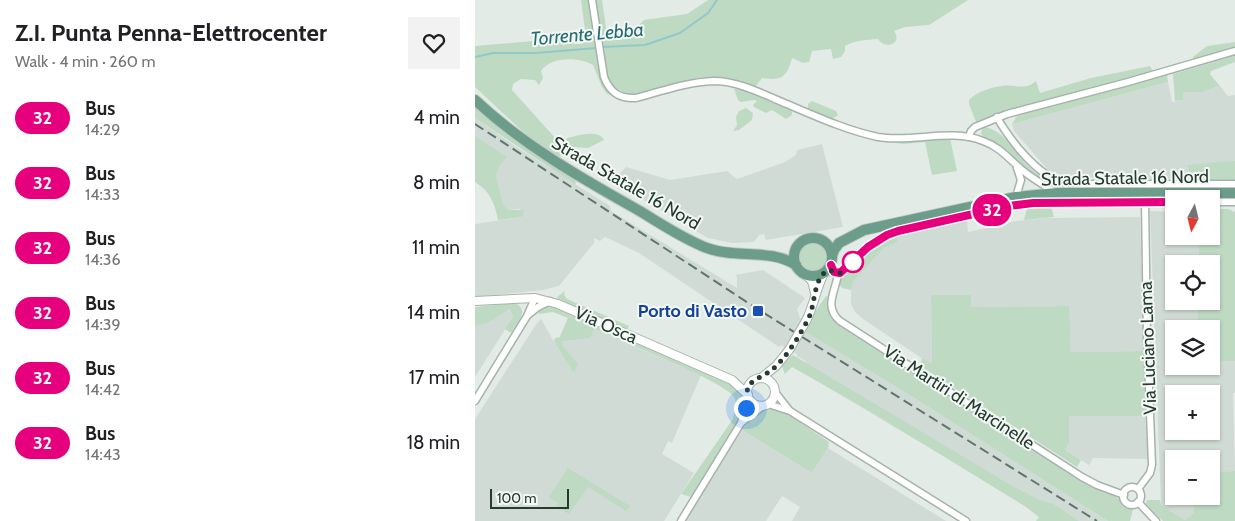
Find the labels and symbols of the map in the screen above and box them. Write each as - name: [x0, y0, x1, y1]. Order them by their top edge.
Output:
- water label: Torrente Lebba: [529, 18, 645, 50]
- street label: Strada Statale 16 Nord: [548, 131, 704, 235]
- street label: Strada Statale 16 Nord: [1041, 166, 1209, 190]
- north arrow: [1165, 190, 1220, 245]
- line badge: 32: [969, 194, 1015, 226]
- unlabelled marker: [842, 251, 864, 273]
- street label: Via Luciano Lama: [1135, 281, 1161, 415]
- place label: Porto di Vasto: [638, 300, 747, 322]
- street label: Via Osca: [571, 301, 641, 349]
- marker: Porto di Vasto: [751, 304, 765, 318]
- street label: Via Martiri di Marcinelle: [879, 340, 1039, 454]
- your location: [734, 396, 759, 421]
- scale bar: [490, 486, 569, 509]

